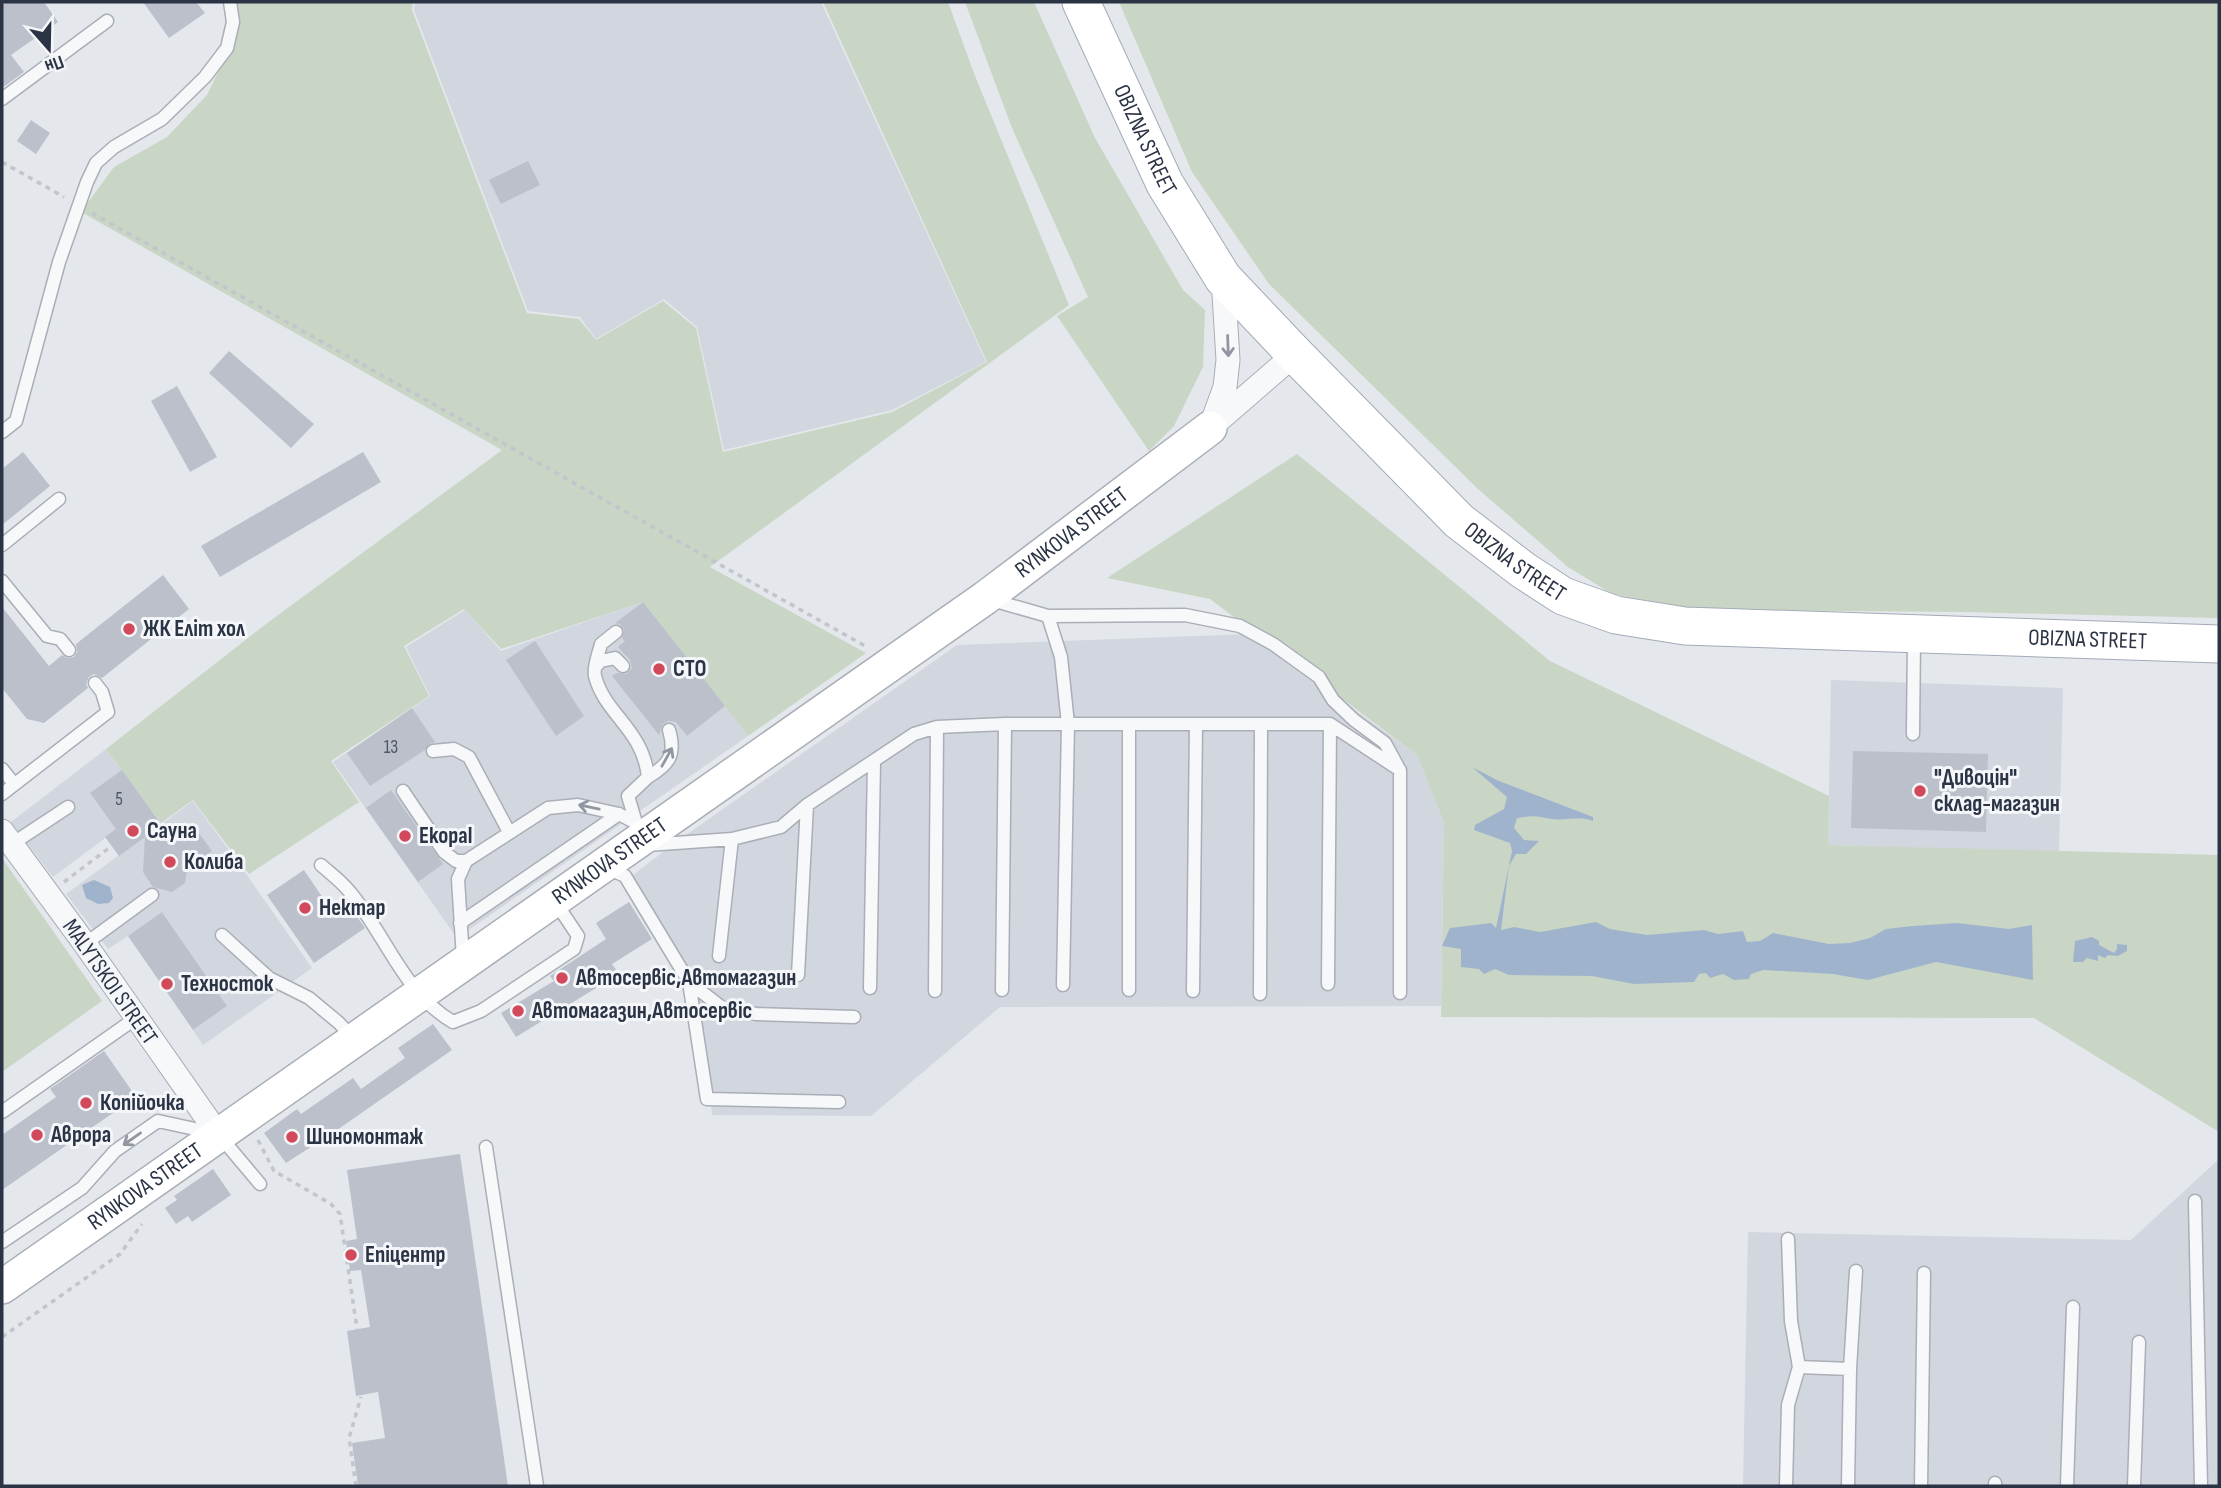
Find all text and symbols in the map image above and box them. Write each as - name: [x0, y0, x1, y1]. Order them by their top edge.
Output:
- north arrow: [14, 14, 84, 84]
- text: Пн: [42, 50, 67, 78]
- street label: OBIZNA STREET: [1107, 80, 1183, 201]
- one-way arrow: [1221, 334, 1235, 357]
- street label: RYNKOVA STREET: [1010, 481, 1134, 584]
- street label: OBIZNA STREET: [1458, 516, 1571, 608]
- place label: ЖК Еліт хол: [143, 615, 246, 643]
- marker: ЖК Еліт хол: [121, 621, 137, 637]
- street label: OBIZNA STREET: [2028, 624, 2148, 656]
- place label: СТО: [673, 655, 706, 683]
- marker: СТО: [651, 661, 667, 677]
- house number: 13: [384, 736, 398, 759]
- one-way arrow: [661, 747, 675, 767]
- place label: "Дивоцін" склад-магазин: [1934, 764, 2060, 818]
- marker: "Дивоцін" склад-магазин: [1912, 783, 1928, 799]
- house number: 5: [115, 788, 123, 811]
- one-way arrow: [578, 800, 601, 814]
- street label: RYNKOVA STREET: [547, 811, 673, 911]
- place label: Сауна: [147, 817, 197, 845]
- place label: Ekopal: [419, 822, 472, 850]
- marker: Сауна: [125, 823, 141, 839]
- marker: Ekopal: [397, 828, 413, 844]
- place label: Колиба: [184, 848, 243, 876]
- marker: Колиба: [162, 854, 178, 870]
- place label: Нектар: [319, 894, 385, 922]
- marker: Нектар: [297, 900, 313, 916]
- street label: MALYTSKOI STREET: [56, 914, 164, 1050]
- place label: Автосервіс,Автомагазин: [575, 964, 796, 992]
- place label: Техносток: [181, 970, 274, 998]
- marker: Автосервіс,Автомагазин: [554, 970, 570, 986]
- marker: Техносток: [159, 976, 175, 992]
- place label: Автомагазин,Автосервіс: [531, 997, 752, 1025]
- marker: Автомагазин,Автосервіс: [510, 1003, 526, 1019]
- place label: Копійочка: [100, 1089, 185, 1117]
- marker: Копійочка: [78, 1095, 94, 1111]
- place label: Аврора: [50, 1121, 111, 1149]
- place label: Шиномонтаж: [306, 1123, 423, 1151]
- marker: Аврора: [29, 1127, 45, 1143]
- marker: Шиномонтаж: [284, 1129, 300, 1145]
- one-way arrow: [123, 1132, 142, 1146]
- street label: RYNKOVA STREET: [82, 1137, 208, 1237]
- place label: Епіцентр: [365, 1241, 445, 1269]
- marker: Епіцентр: [343, 1247, 359, 1263]

